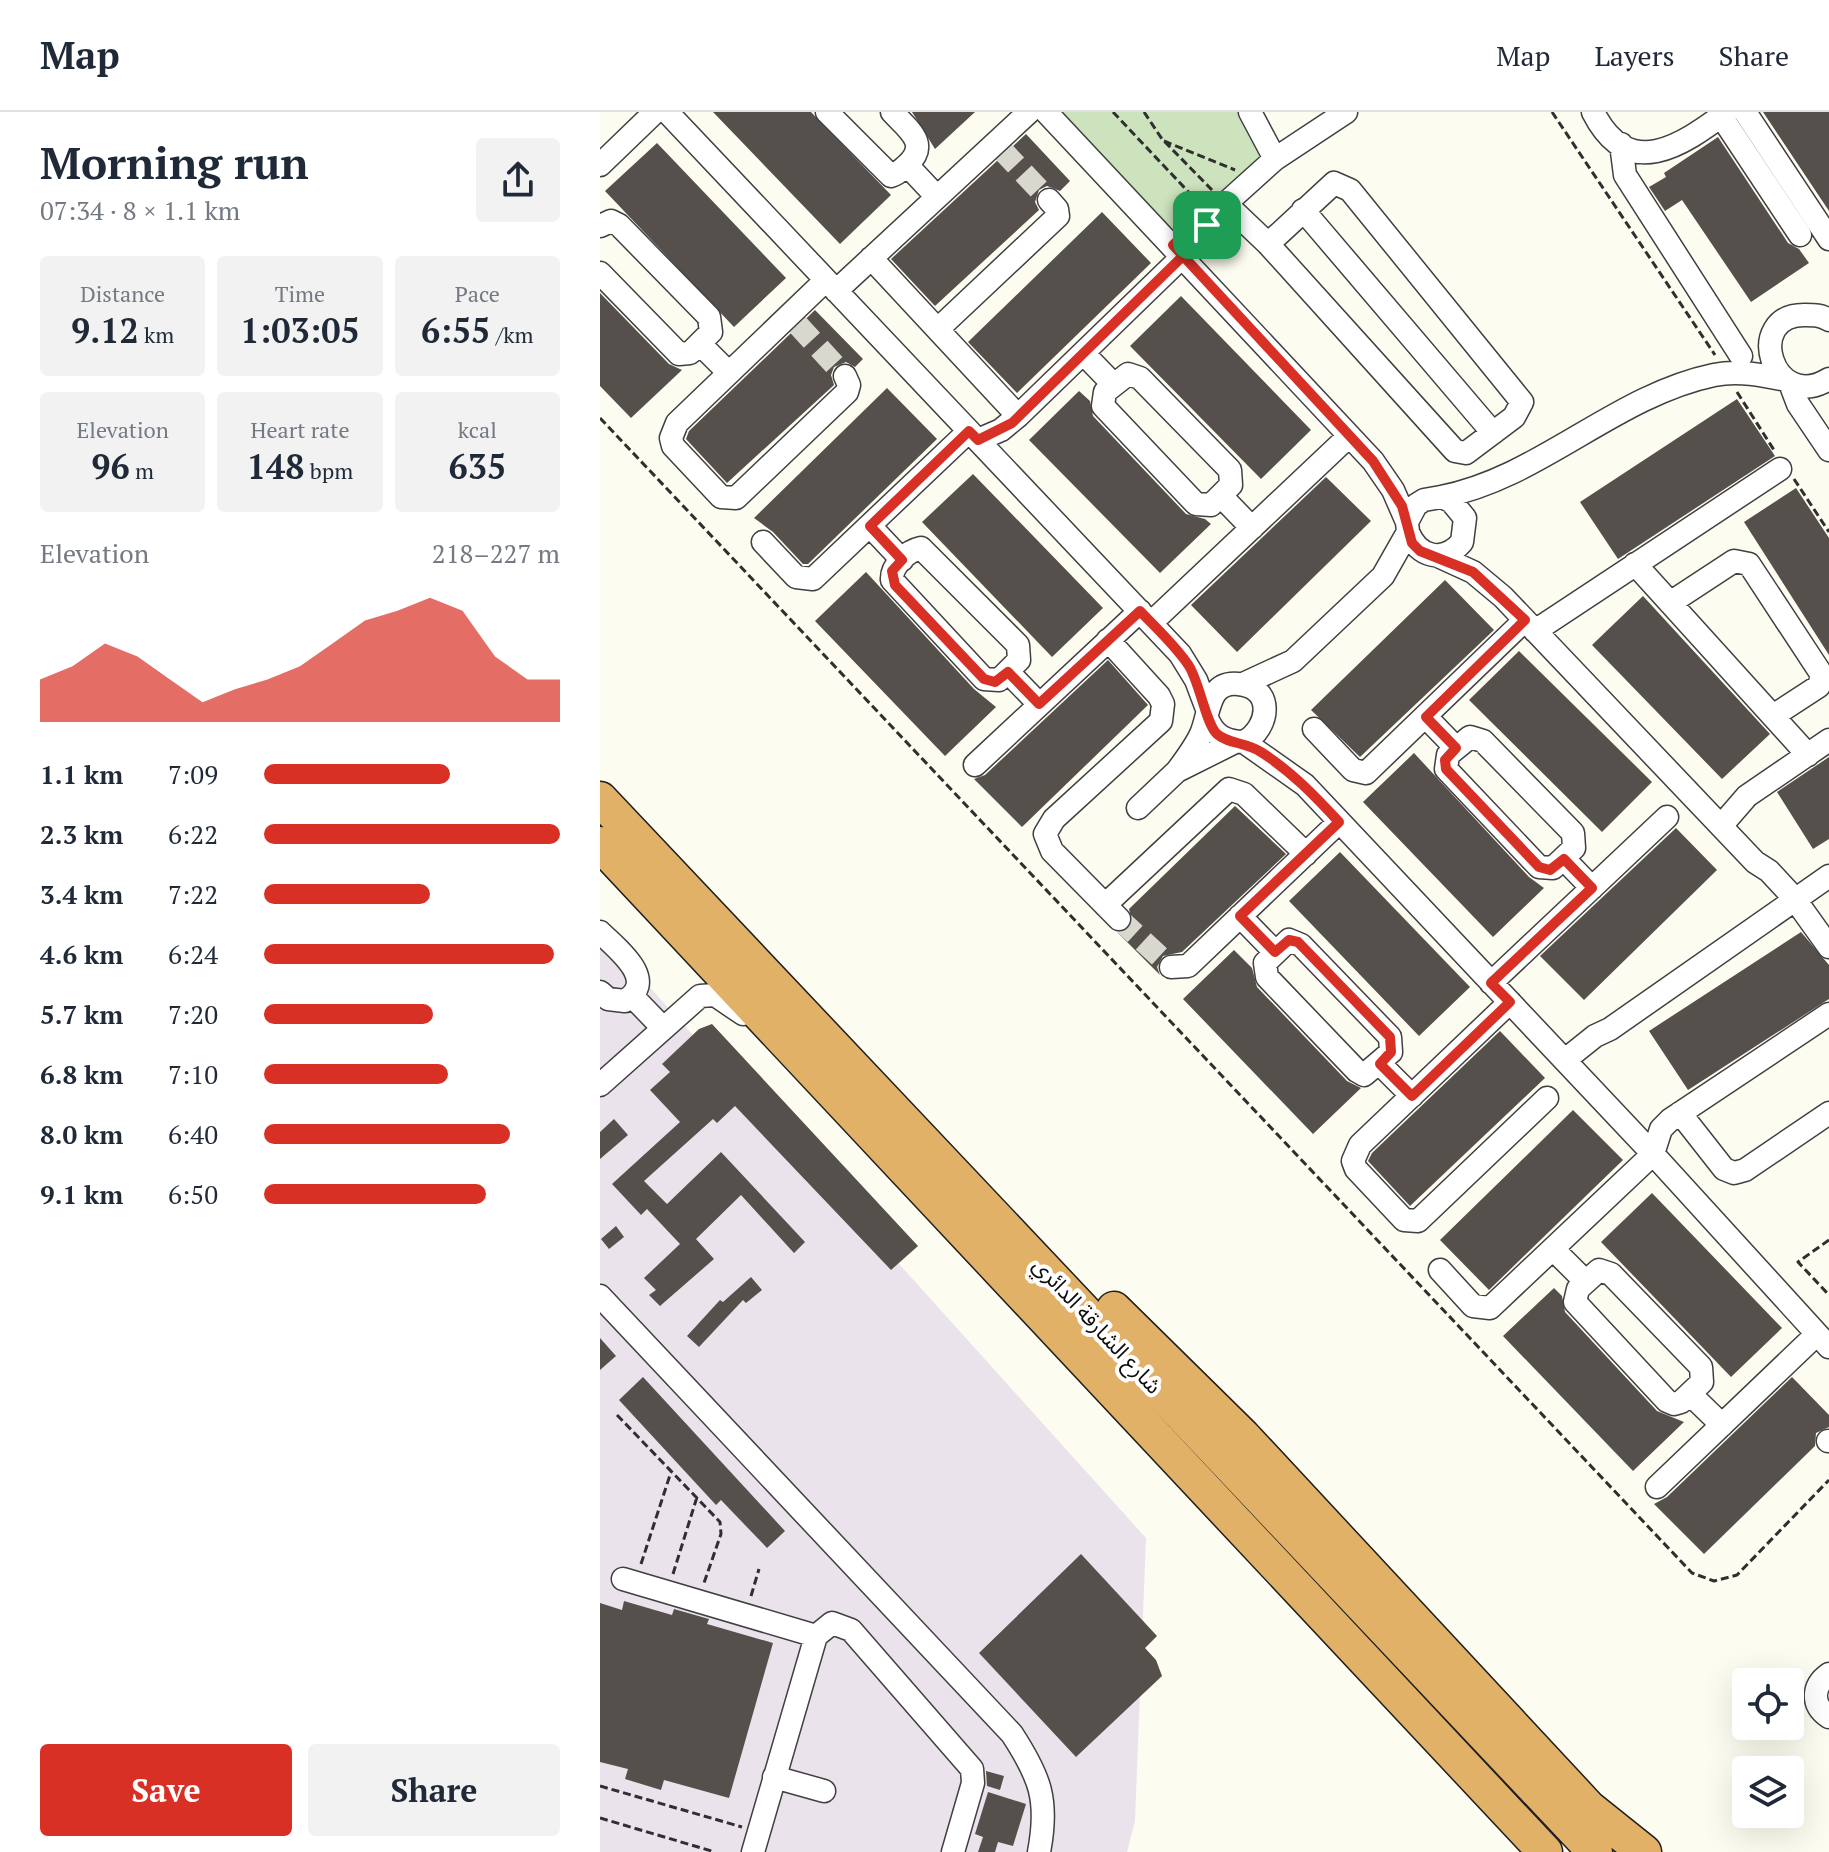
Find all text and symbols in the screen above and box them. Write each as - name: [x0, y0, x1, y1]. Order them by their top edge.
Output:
- text: Map: [40, 30, 120, 80]
- text: Map: [1496, 37, 1550, 74]
- text: Layers: [1594, 37, 1675, 74]
- text: Share: [1719, 37, 1789, 74]
- text: Morning run: [40, 133, 309, 192]
- button: share: [476, 138, 560, 222]
- pin: [1173, 191, 1241, 259]
- text: 07:34 · 8 × 1.1 km: [40, 193, 240, 227]
- icon: arrive: [1185, 203, 1229, 247]
- text: Distance: [80, 279, 165, 308]
- text: Time: [275, 279, 325, 308]
- text: Pace: [455, 279, 500, 308]
- text: 9.12: [71, 308, 139, 353]
- text: 1:03:05: [240, 308, 360, 353]
- text: 6:55: [421, 308, 490, 353]
- text: km: [139, 320, 174, 349]
- text: /km: [490, 320, 534, 349]
- text: Elevation: [76, 415, 169, 444]
- text: Heart rate: [251, 415, 349, 444]
- text: kcal: [458, 415, 497, 444]
- text: 96: [91, 444, 130, 489]
- text: 148: [247, 444, 304, 489]
- text: 635: [449, 444, 506, 489]
- text: m: [130, 456, 154, 485]
- text: bpm: [304, 456, 353, 485]
- text: Elevation: [40, 536, 149, 570]
- text: 218–227 m: [432, 536, 560, 570]
- text: 1.1 km: [40, 757, 123, 791]
- text: 7:09: [168, 757, 218, 791]
- text: 2.3 km: [40, 817, 123, 851]
- text: 6:22: [168, 817, 218, 851]
- text: 3.4 km: [40, 877, 123, 911]
- text: 7:22: [168, 877, 218, 911]
- text: 4.6 km: [40, 937, 123, 971]
- text: 6:24: [168, 937, 218, 971]
- text: 5.7 km: [40, 997, 123, 1031]
- text: 7:20: [168, 997, 218, 1031]
- text: 6.8 km: [40, 1057, 123, 1091]
- text: 7:10: [168, 1057, 218, 1091]
- text: 8.0 km: [40, 1117, 123, 1151]
- text: 6:40: [168, 1117, 218, 1151]
- text: 9.1 km: [40, 1177, 123, 1211]
- text: 6:50: [168, 1177, 218, 1211]
- street label: شارع الشارقة الدائري: [1025, 1250, 1169, 1402]
- map controls: [1732, 1668, 1804, 1828]
- button: locate: [1732, 1668, 1804, 1740]
- button: Save: [40, 1744, 292, 1836]
- button: Share: [308, 1744, 560, 1836]
- button: layers: [1732, 1756, 1804, 1828]

